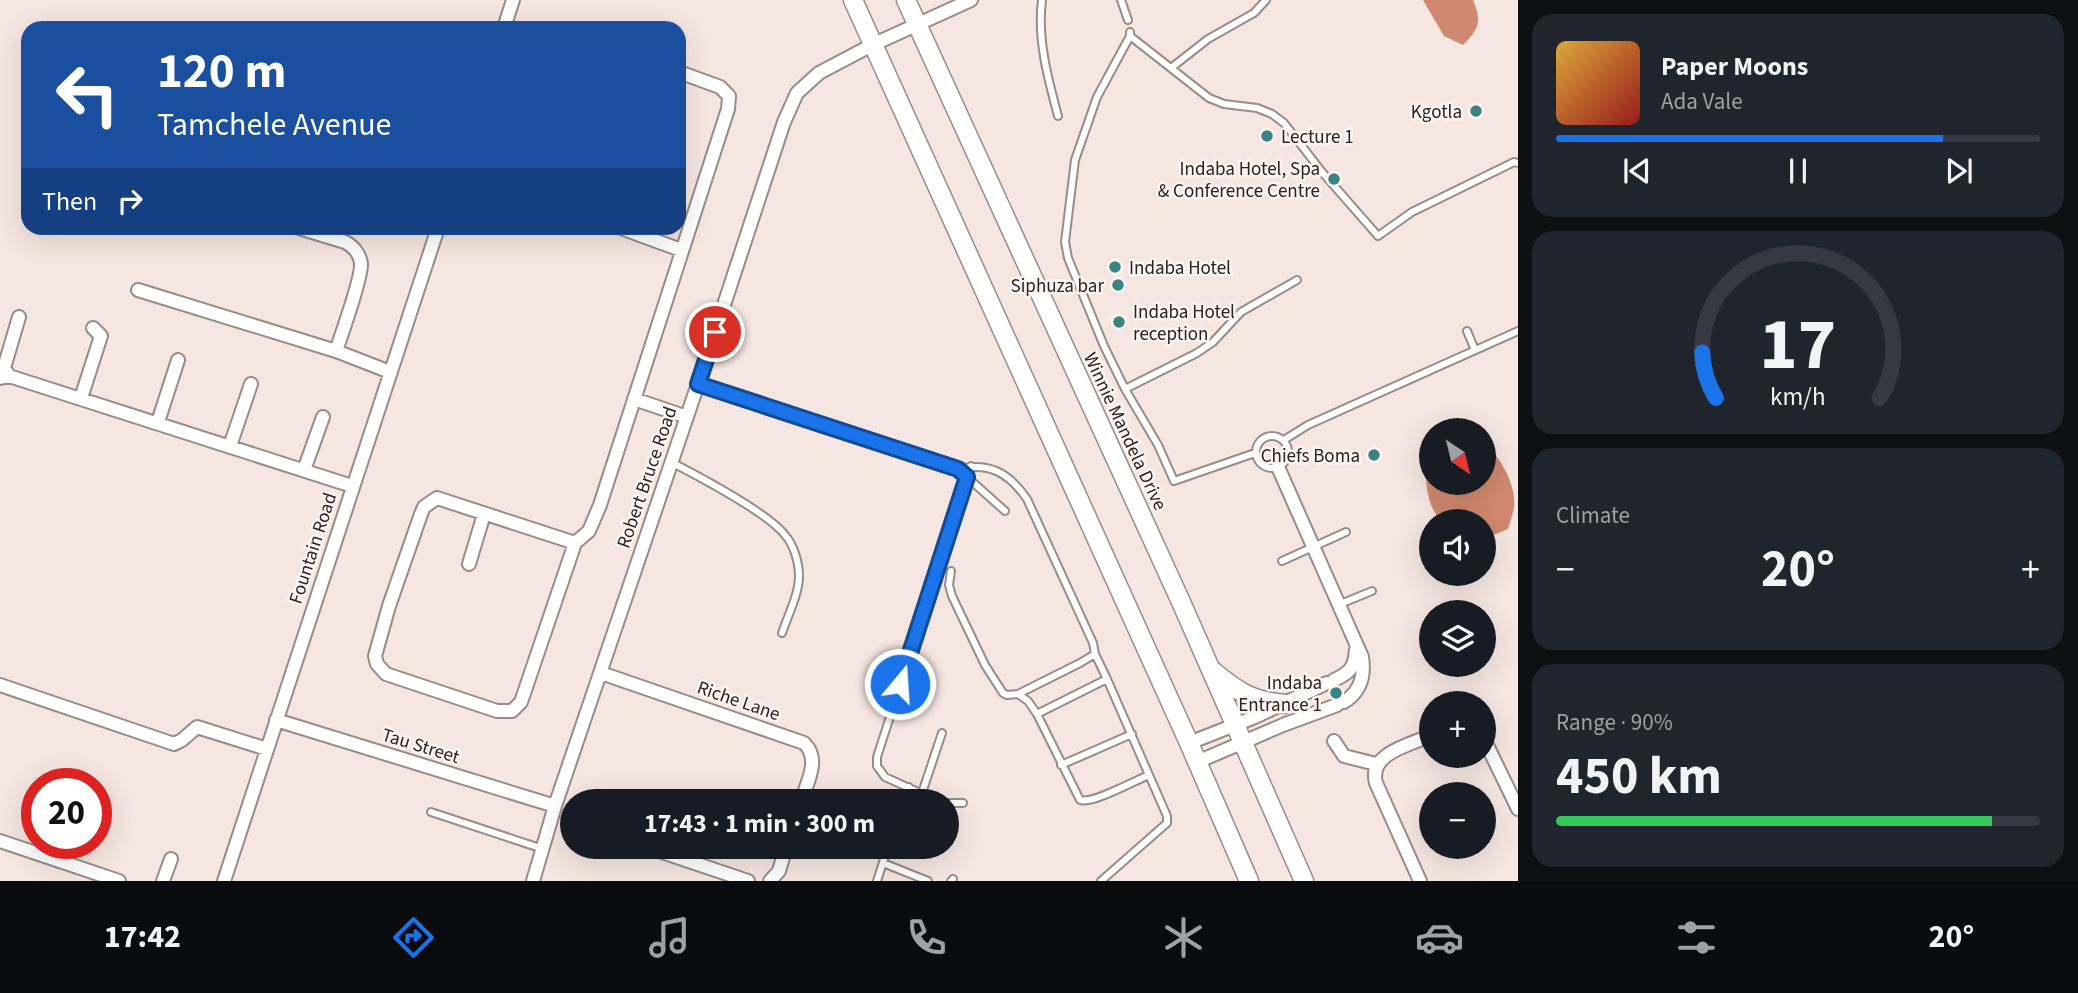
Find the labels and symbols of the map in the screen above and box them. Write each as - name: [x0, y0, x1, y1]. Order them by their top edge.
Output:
- place label: Kgotla: [1411, 99, 1462, 126]
- marker: Kgotla: [1468, 103, 1484, 119]
- place label: Lecture 1: [1281, 124, 1354, 151]
- marker: Lecture 1: [1259, 128, 1275, 144]
- place label: Indaba Hotel, Spa & Conference Centre: [1158, 156, 1320, 205]
- marker: Indaba Hotel, Spa & Conference Centre: [1326, 171, 1342, 187]
- place label: Indaba Hotel: [1129, 255, 1231, 282]
- marker: Indaba Hotel: [1107, 259, 1123, 275]
- place label: Siphuza bar: [1011, 273, 1104, 300]
- marker: Siphuza bar: [1110, 277, 1126, 293]
- place label: Indaba Hotel reception: [1133, 299, 1235, 348]
- pin: [685, 302, 745, 362]
- marker: Indaba Hotel reception: [1111, 314, 1127, 330]
- street label: Winnie Mandela Drive: [1076, 348, 1173, 515]
- street label: Robert Bruce Road: [611, 403, 684, 552]
- north arrow: [1419, 418, 1496, 495]
- place label: Chiefs Boma: [1261, 443, 1360, 470]
- marker: Chiefs Boma: [1366, 447, 1382, 463]
- street label: Fountain Road: [283, 489, 344, 608]
- position arrow: [863, 647, 937, 721]
- place label: Indaba Entrance 1: [1238, 670, 1322, 719]
- street label: Riche Lane: [693, 675, 784, 728]
- marker: Indaba Entrance 1: [1328, 685, 1344, 701]
- street label: Tau Street: [378, 722, 463, 771]
- speed limit sign: 20: [21, 768, 112, 859]

